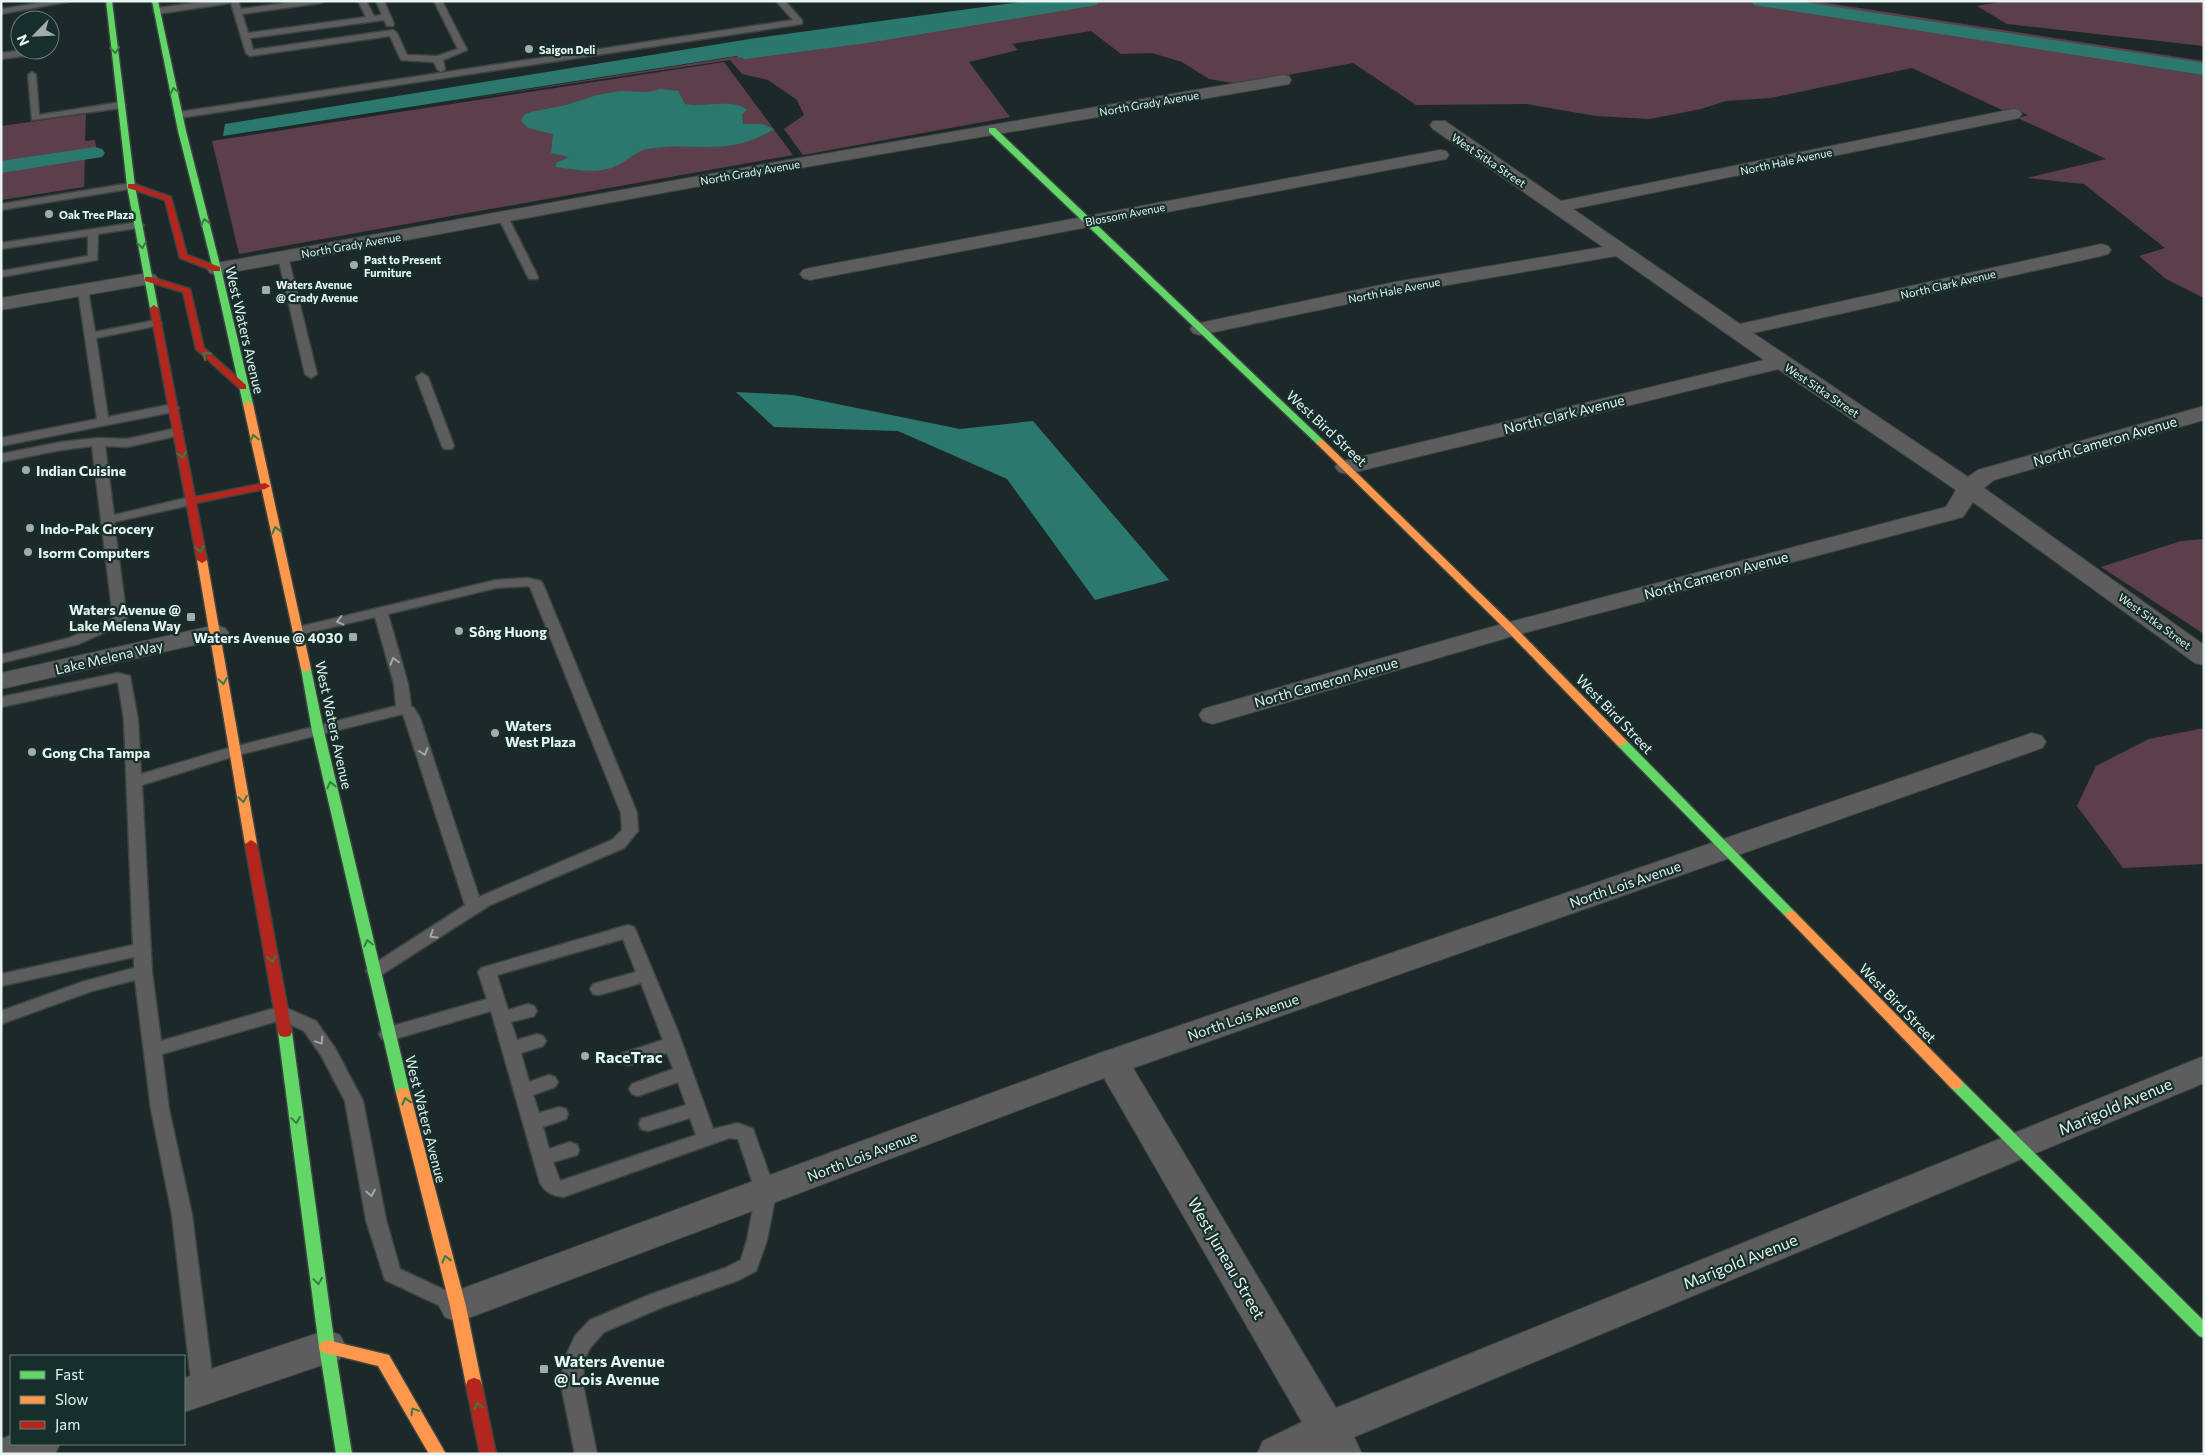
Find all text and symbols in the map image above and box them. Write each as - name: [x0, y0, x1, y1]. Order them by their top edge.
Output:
- north arrow: [10, 10, 60, 60]
- text: N: [13, 32, 33, 49]
- marker: Saigon Deli: [523, 43, 535, 55]
- place label: Saigon Deli: [539, 43, 595, 56]
- one-way arrow: [109, 46, 120, 54]
- one-way arrow: [169, 87, 180, 96]
- street label: North Grady Avenue: [1098, 88, 1200, 118]
- street label: West Sitka Street: [1449, 130, 1529, 190]
- street label: North Hale Avenue: [1739, 145, 1833, 177]
- street label: North Grady Avenue: [699, 157, 801, 187]
- street label: Blossom Avenue: [1084, 200, 1166, 228]
- marker: Oak Tree Plaza: [43, 208, 55, 220]
- place label: Oak Tree Plaza: [59, 208, 134, 221]
- one-way arrow: [200, 218, 211, 227]
- street label: North Grady Avenue: [300, 230, 402, 260]
- one-way arrow: [137, 241, 147, 250]
- place label: Past to Present Furniture: [364, 253, 442, 279]
- marker: Past to Present Furniture: [348, 259, 360, 271]
- street label: West Waters Avenue: [222, 265, 268, 395]
- street label: North Clark Avenue: [1899, 267, 1997, 301]
- street label: North Hale Avenue: [1347, 275, 1441, 305]
- place label: Waters Avenue @ Grady Avenue: [276, 278, 358, 304]
- marker: Waters Avenue @ Grady Avenue: [260, 284, 272, 296]
- one-way arrow: [203, 351, 212, 360]
- street label: West Sitka Street: [1782, 360, 1862, 420]
- street label: West Bird Street: [1283, 386, 1371, 470]
- street label: North Clark Avenue: [1502, 391, 1626, 437]
- street label: North Cameron Avenue: [2031, 412, 2179, 470]
- one-way arrow: [249, 434, 260, 442]
- one-way arrow: [176, 451, 186, 459]
- place label: Indian Cuisine: [36, 462, 126, 479]
- marker: Indian Cuisine: [20, 464, 32, 476]
- place label: Indo-Pak Grocery: [40, 520, 154, 537]
- marker: Indo-Pak Grocery: [24, 522, 36, 534]
- one-way arrow: [271, 526, 282, 535]
- place label: Isorm Computers: [38, 544, 150, 561]
- one-way arrow: [194, 545, 204, 554]
- marker: Isorm Computers: [22, 546, 34, 558]
- street label: North Cameron Avenue: [1642, 548, 1790, 602]
- street label: West Sitka Street: [2116, 590, 2194, 652]
- place label: Waters Avenue @ Lake Melena Way: [69, 601, 182, 634]
- marker: Waters Avenue @ Lake Melena Way: [185, 611, 197, 623]
- one-way arrow: [335, 615, 344, 626]
- place label: Sông Huong: [469, 623, 547, 640]
- marker: Sông Huong: [453, 625, 465, 637]
- place label: Waters Avenue @ 4030: [193, 629, 343, 646]
- marker: Waters Avenue @ 4030: [347, 631, 359, 643]
- street label: Lake Melena Way: [53, 636, 165, 678]
- street label: North Cameron Avenue: [1252, 653, 1400, 711]
- one-way arrow: [390, 658, 400, 666]
- street label: West Waters Avenue: [312, 659, 356, 791]
- street label: West Bird Street: [1573, 671, 1657, 757]
- one-way arrow: [218, 677, 228, 686]
- place label: Waters West Plaza: [505, 717, 576, 750]
- marker: Waters West Plaza: [489, 727, 501, 739]
- place label: Gong Cha Tampa: [42, 744, 150, 761]
- marker: Gong Cha Tampa: [26, 746, 38, 758]
- one-way arrow: [418, 747, 428, 755]
- one-way arrow: [326, 781, 337, 790]
- one-way arrow: [237, 795, 247, 803]
- street label: North Lois Avenue: [1567, 857, 1683, 911]
- one-way arrow: [430, 928, 439, 938]
- one-way arrow: [363, 939, 374, 948]
- one-way arrow: [267, 954, 277, 963]
- street label: West Bird Street: [1856, 960, 1940, 1046]
- street label: North Lois Avenue: [1185, 990, 1301, 1044]
- one-way arrow: [314, 1035, 323, 1045]
- place label: RaceTrac: [595, 1047, 663, 1066]
- marker: RaceTrac: [579, 1050, 591, 1062]
- street label: West Waters Avenue: [402, 1054, 450, 1184]
- street label: Marigold Avenue: [2055, 1073, 2175, 1139]
- one-way arrow: [401, 1098, 411, 1106]
- one-way arrow: [291, 1115, 301, 1124]
- street label: North Lois Avenue: [804, 1127, 920, 1185]
- one-way arrow: [365, 1189, 375, 1198]
- street label: West Juneau Street: [1184, 1194, 1270, 1323]
- street label: Marigold Avenue: [1680, 1229, 1800, 1293]
- one-way arrow: [441, 1254, 452, 1263]
- one-way arrow: [312, 1277, 323, 1285]
- place label: Waters Avenue @ Lois Avenue: [554, 1351, 665, 1388]
- legend: [10, 1355, 185, 1445]
- marker: Waters Avenue @ Lois Avenue: [538, 1363, 550, 1375]
- text: Fast: [55, 1365, 84, 1383]
- text: Slow: [55, 1390, 88, 1408]
- one-way arrow: [473, 1402, 484, 1410]
- one-way arrow: [410, 1408, 420, 1417]
- text: Jam: [55, 1415, 80, 1433]

